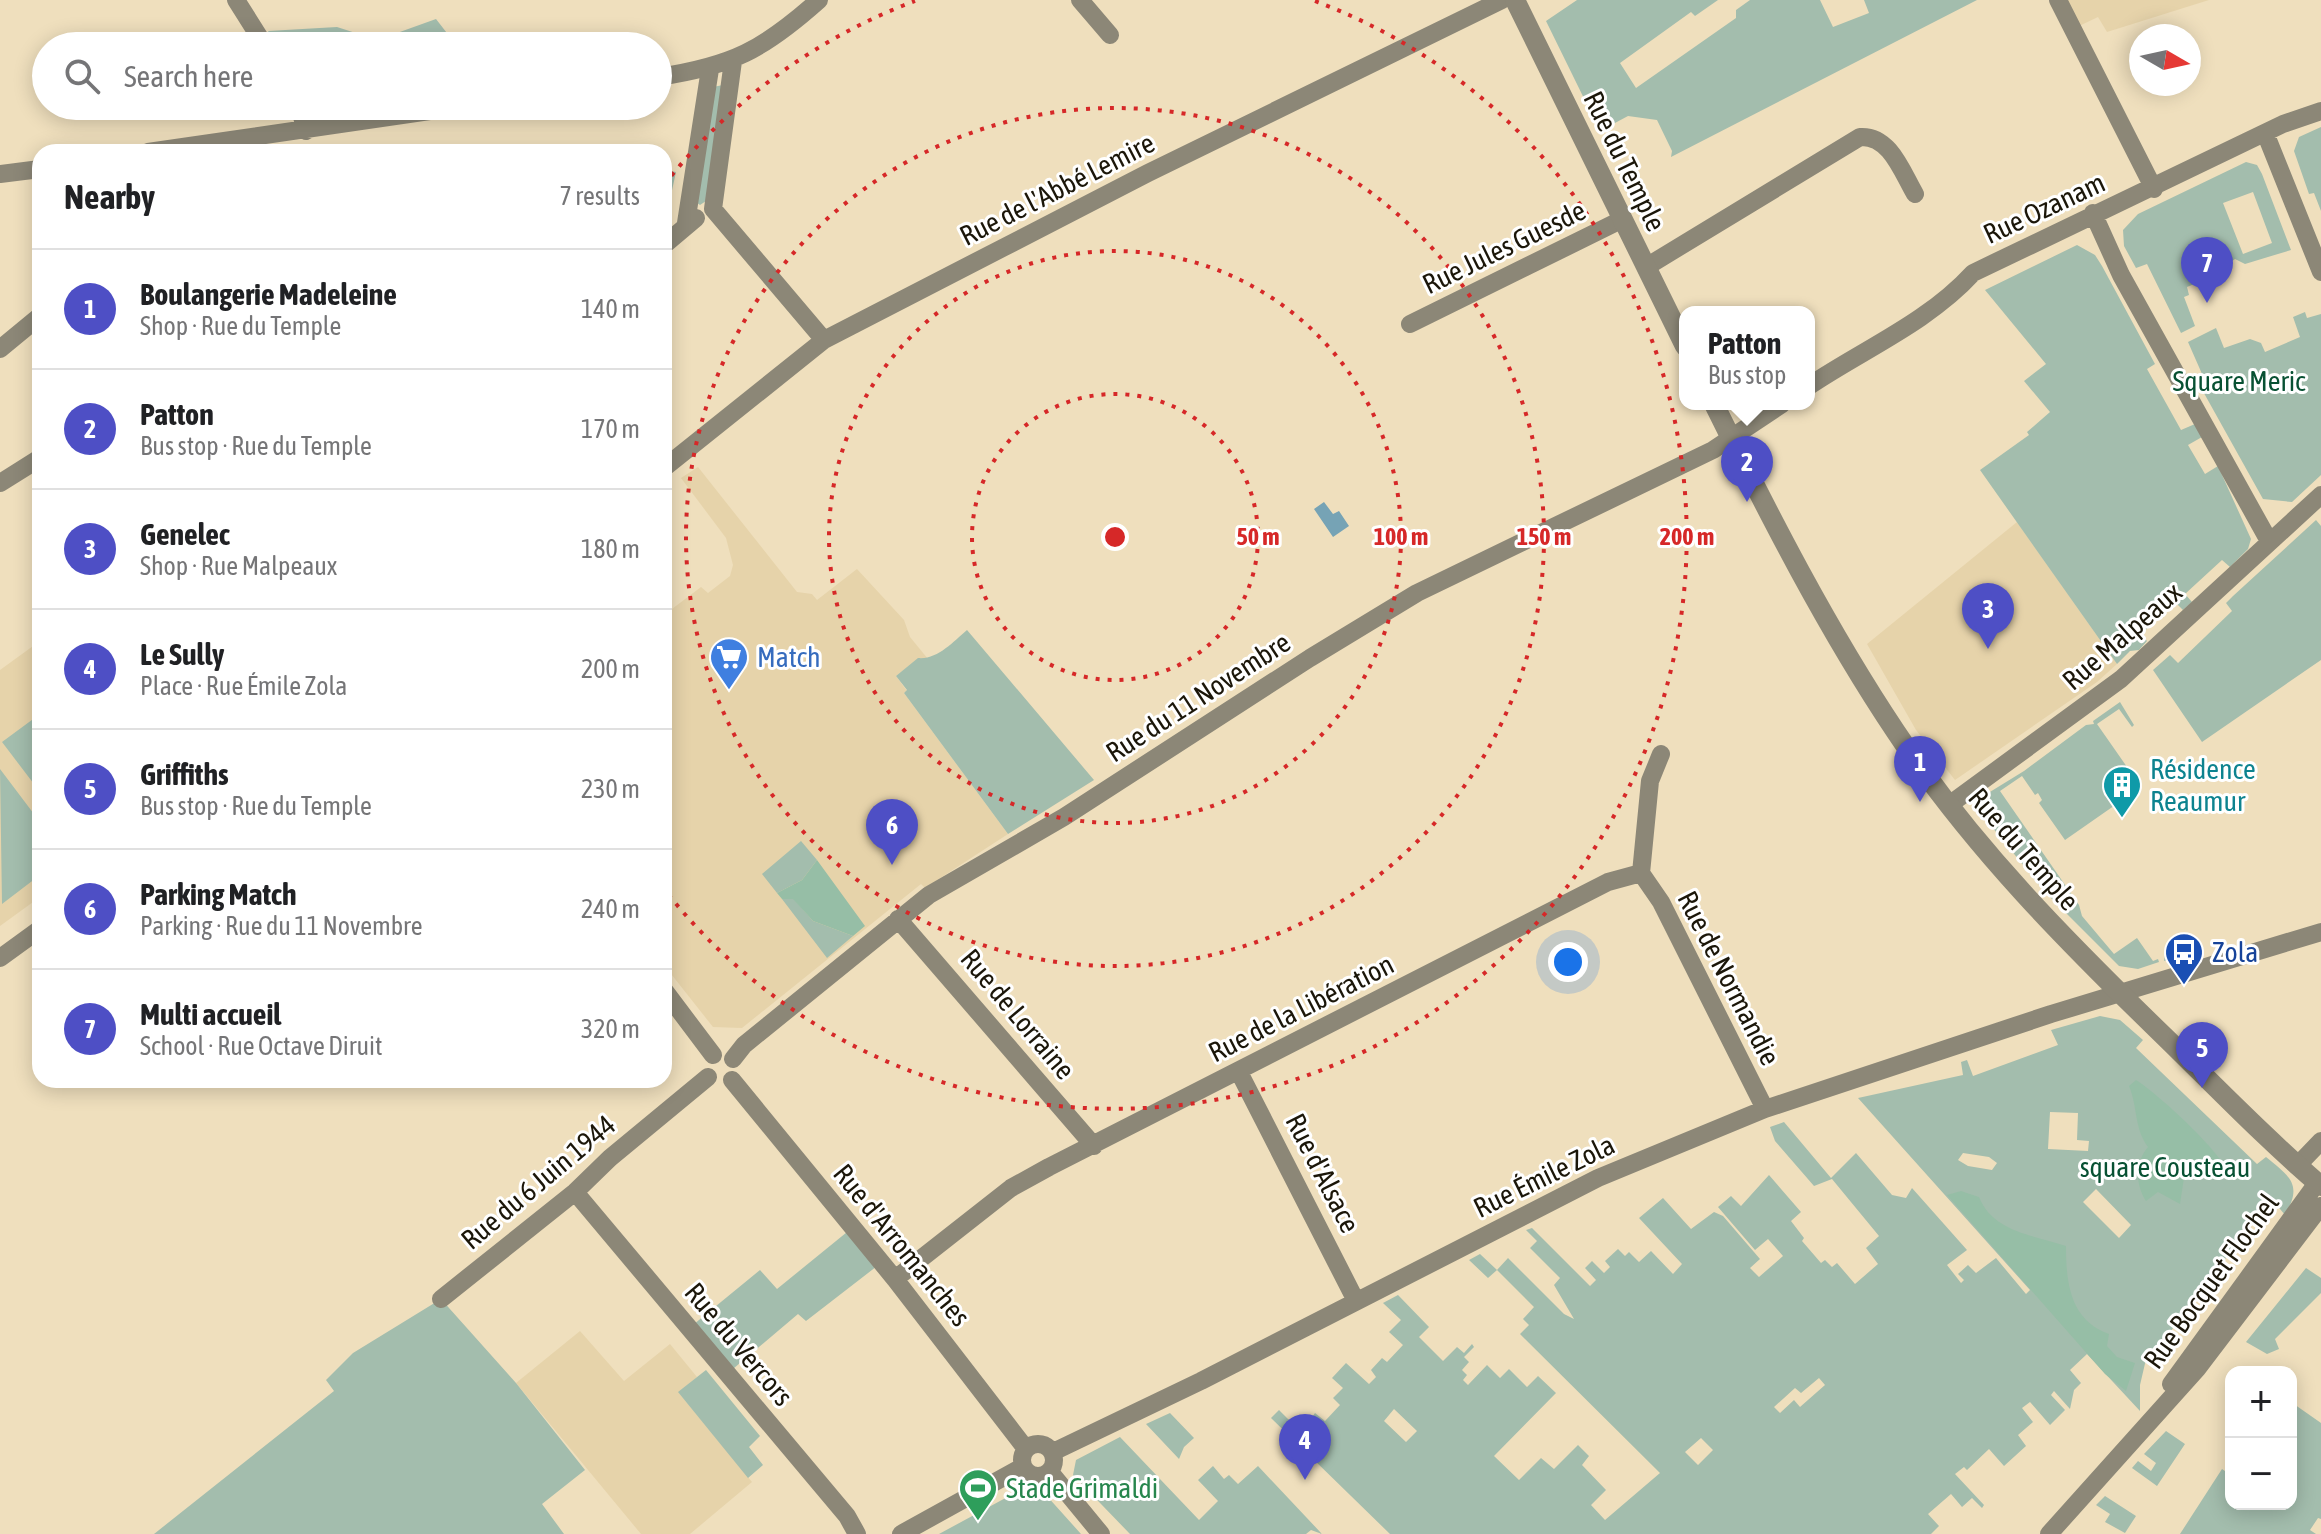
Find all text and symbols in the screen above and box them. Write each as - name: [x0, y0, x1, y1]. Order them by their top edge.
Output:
- north arrow: [2129, 24, 2201, 96]
- search box: [32, 32, 672, 120]
- icon: search: [60, 54, 104, 98]
- text: Search here: [124, 59, 253, 93]
- street label: Rue du Temple: [1577, 86, 1673, 236]
- street label: Rue de l'Abbé Lemire: [954, 126, 1160, 252]
- street label: Rue Ozanam: [1978, 166, 2110, 250]
- text: Nearby: [64, 177, 155, 216]
- text: 7 results: [559, 181, 640, 211]
- street label: Rue Jules Guesde: [1417, 194, 1591, 300]
- pin: 7: [2181, 237, 2233, 303]
- text: Boulangerie Madeleine: [140, 277, 397, 311]
- text: 1: [84, 294, 96, 324]
- text: 140 m: [581, 294, 640, 324]
- popup: [1679, 306, 1815, 410]
- text: Shop · Rue du Temple: [140, 311, 341, 341]
- text: Patton: [1708, 326, 1781, 360]
- text: Bus stop: [1708, 360, 1786, 390]
- park label: Square Meric: [2173, 365, 2306, 397]
- text: Patton: [140, 397, 214, 431]
- text: 2: [84, 414, 96, 444]
- text: 170 m: [581, 414, 640, 444]
- text: Bus stop · Rue du Temple: [140, 431, 372, 461]
- pin: 2: [1721, 436, 1773, 502]
- text: Genelec: [140, 517, 230, 551]
- centre of rings: [1101, 523, 1129, 551]
- text: 50 m: [1236, 523, 1280, 550]
- text: 100 m: [1374, 523, 1428, 550]
- text: 150 m: [1517, 523, 1571, 550]
- text: 200 m: [1660, 523, 1714, 550]
- text: 3: [84, 534, 96, 564]
- text: 180 m: [581, 534, 640, 564]
- text: Shop · Rue Malpeaux: [140, 551, 337, 581]
- street label: Rue Malpeaux: [2056, 576, 2188, 696]
- pin: 3: [1962, 583, 2014, 649]
- street label: Rue du 11 Novembre: [1100, 626, 1296, 768]
- supermarket icon: Match: [708, 636, 750, 691]
- text: Le Sully: [140, 637, 224, 671]
- place label: Match: [757, 641, 821, 673]
- text: 4: [84, 654, 96, 684]
- text: 200 m: [581, 654, 640, 684]
- text: Place · Rue Émile Zola: [140, 671, 347, 701]
- pin: 1: [1894, 736, 1946, 802]
- place label: Résidence Reaumur: [2150, 753, 2256, 817]
- text: Griffiths: [140, 757, 229, 791]
- building icon: Résidence Reaumur: [2101, 764, 2143, 819]
- text: 5: [84, 774, 96, 804]
- text: 230 m: [581, 774, 640, 804]
- street label: Rue du Temple: [1962, 781, 2086, 917]
- text: Bus stop · Rue du Temple: [140, 791, 372, 821]
- pin: 6: [866, 799, 918, 865]
- text: Parking Match: [140, 877, 296, 911]
- street label: Rue de Normandie: [1671, 886, 1787, 1070]
- text: 6: [84, 894, 96, 924]
- text: 240 m: [581, 894, 640, 924]
- text: Parking · Rue du 11 Novembre: [140, 911, 423, 941]
- bus stop icon: Zola: [2163, 931, 2205, 986]
- place label: Zola: [2212, 936, 2258, 968]
- your location: [1548, 942, 1588, 982]
- street label: Rue de Lorraine: [954, 943, 1082, 1085]
- street label: Rue de la Libération: [1203, 948, 1399, 1068]
- text: Multi accueil: [140, 997, 281, 1031]
- text: 7: [84, 1014, 96, 1044]
- text: 320 m: [581, 1014, 640, 1044]
- pin: 5: [2176, 1022, 2228, 1088]
- text: School · Rue Octave Diruit: [140, 1031, 383, 1061]
- street label: Rue du 6 Juin 1944: [455, 1108, 621, 1256]
- street label: Rue d'Alsace: [1279, 1108, 1367, 1238]
- street label: Rue Émile Zola: [1468, 1128, 1620, 1224]
- park label: square Cousteau: [2080, 1151, 2250, 1183]
- street label: Rue d'Arromanches: [827, 1158, 977, 1332]
- street label: Rue Bocquet Flochel: [2137, 1187, 2285, 1375]
- street label: Rue du Vercors: [678, 1276, 800, 1412]
- map controls: [2225, 1366, 2297, 1510]
- button: +: [2225, 1366, 2297, 1438]
- pin: 4: [1279, 1414, 1331, 1480]
- button: −: [2225, 1438, 2297, 1510]
- sports icon: Stade Grimaldi: [957, 1467, 999, 1522]
- place label: Stade Grimaldi: [1006, 1472, 1158, 1504]

